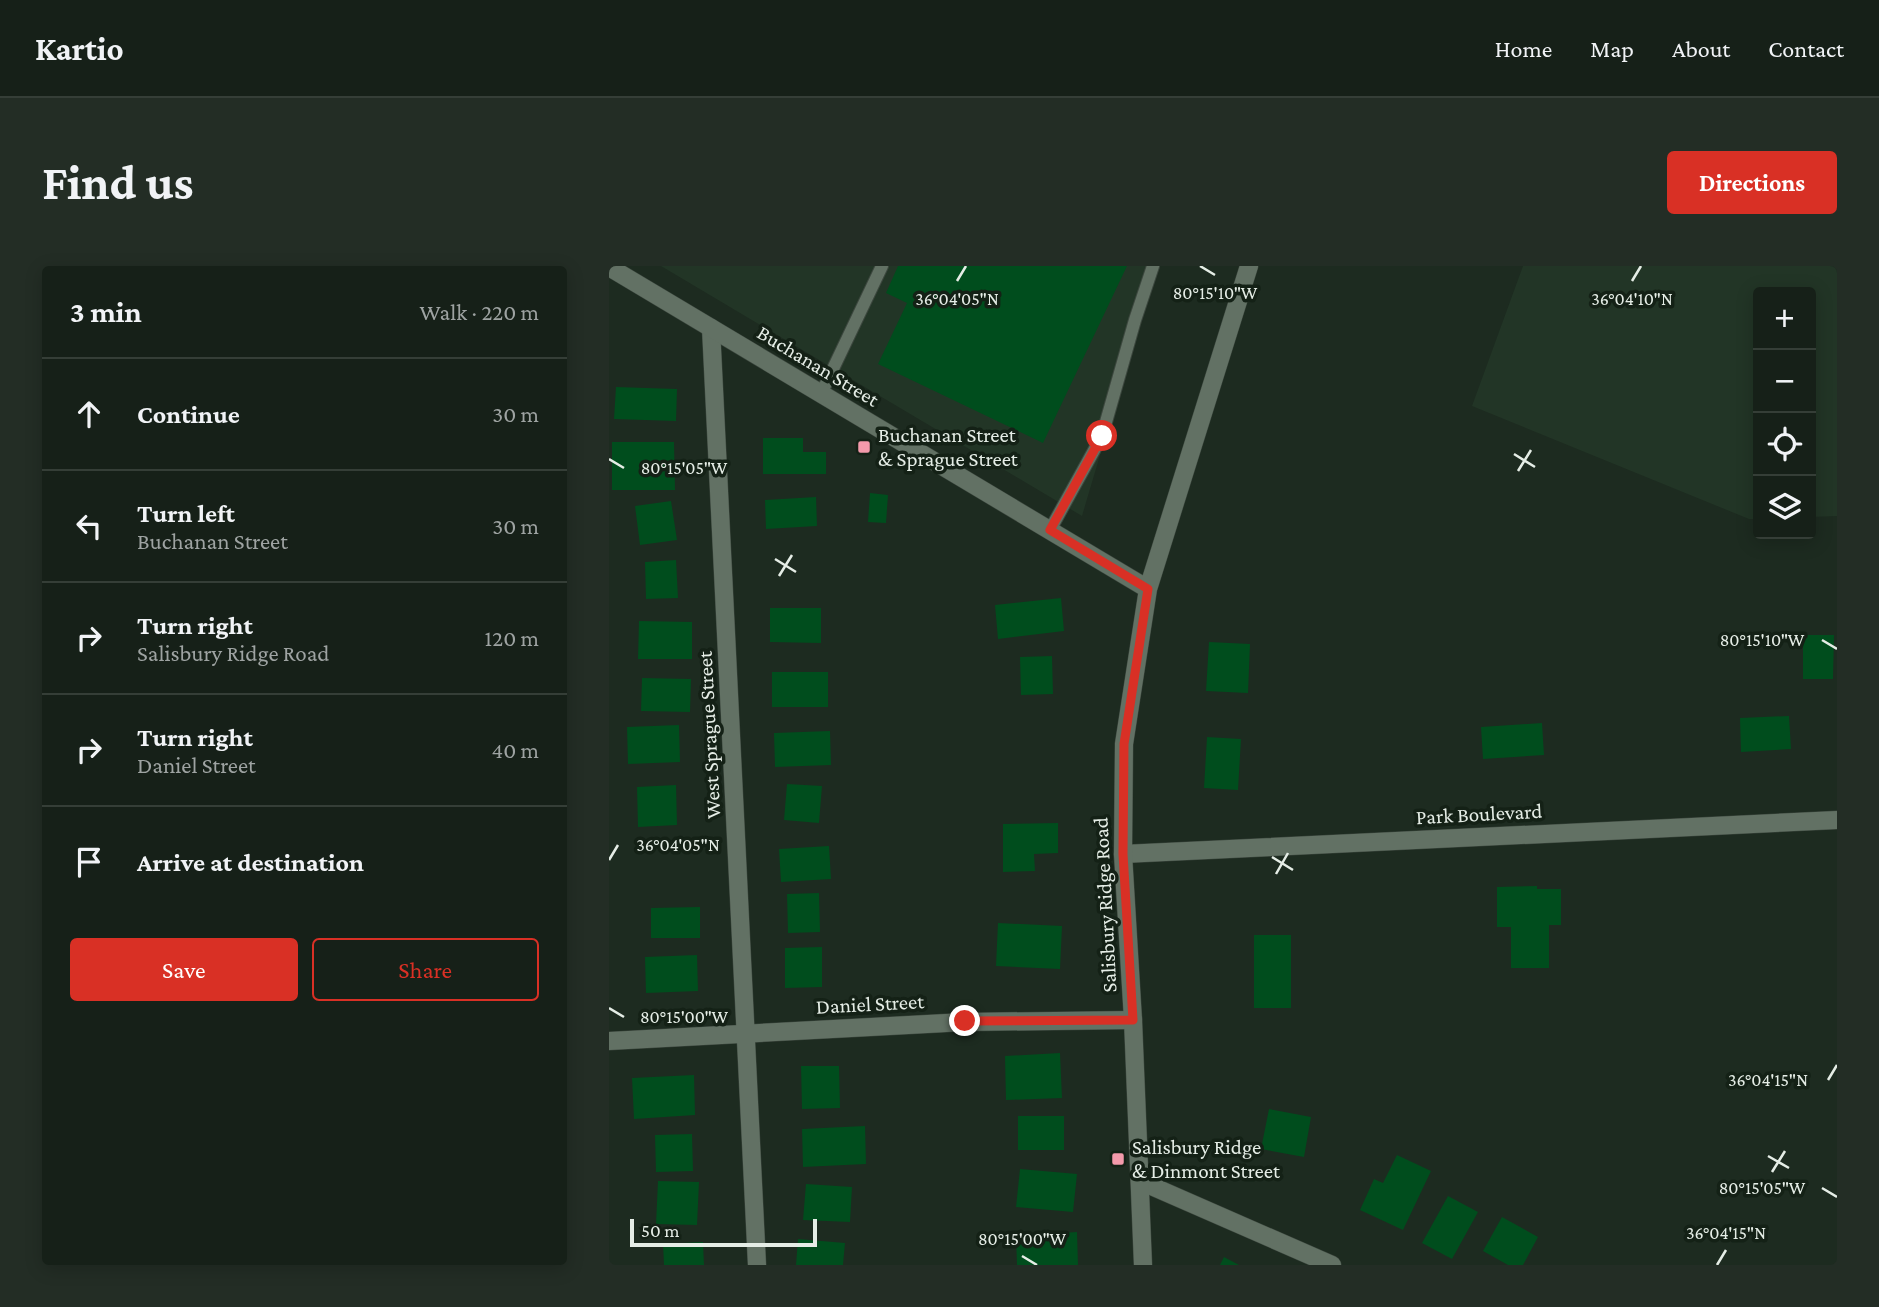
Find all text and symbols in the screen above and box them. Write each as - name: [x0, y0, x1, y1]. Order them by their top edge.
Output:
- text: Kartio: [35, 30, 124, 67]
- text: Home: [1495, 35, 1552, 62]
- text: Map: [1590, 35, 1634, 62]
- text: About: [1672, 35, 1730, 62]
- text: Contact: [1768, 35, 1844, 62]
- button: Directions: [1667, 151, 1837, 214]
- text: Find us: [42, 155, 194, 210]
- text: 80°15'10"W: [1173, 283, 1258, 303]
- map controls: [1753, 287, 1816, 539]
- button: +: [1753, 287, 1816, 350]
- text: 36°04'05"N: [915, 289, 999, 309]
- text: 36°04'10"N: [1591, 289, 1673, 309]
- text: 3 min: [70, 295, 142, 328]
- text: Walk · 220 m: [419, 299, 539, 325]
- street label: Buchanan Street: [753, 320, 884, 412]
- button: −: [1753, 350, 1816, 413]
- icon: ahead: [70, 395, 108, 433]
- text: Continue: [137, 400, 240, 429]
- text: 30 m: [492, 401, 539, 427]
- button: locate: [1753, 413, 1816, 476]
- route start: [1086, 420, 1117, 451]
- place label: Buchanan Street & Sprague Street: [878, 423, 1019, 471]
- marker: Buchanan Street & Sprague Street: [856, 439, 872, 455]
- text: 80°15'05"W: [641, 458, 728, 478]
- button: layers: [1753, 476, 1816, 539]
- text: Turn left: [137, 499, 235, 528]
- icon: left: [70, 507, 108, 545]
- text: 30 m: [492, 513, 539, 539]
- text: Buchanan Street: [137, 528, 288, 554]
- text: Turn right: [137, 611, 253, 640]
- icon: right: [70, 619, 108, 657]
- text: 120 m: [485, 625, 539, 651]
- text: 80°15'10"W: [1720, 630, 1805, 650]
- text: Salisbury Ridge Road: [137, 640, 329, 666]
- street label: West Sprague Street: [693, 649, 725, 820]
- text: Turn right: [137, 723, 253, 752]
- icon: right: [70, 731, 108, 769]
- text: 40 m: [491, 737, 539, 763]
- text: Daniel Street: [137, 752, 256, 778]
- street label: Park Boulevard: [1415, 799, 1543, 829]
- street label: Salisbury Ridge Road: [1088, 817, 1122, 993]
- text: 36°04'05"N: [636, 835, 720, 855]
- icon: arrive: [70, 843, 108, 881]
- text: Arrive at destination: [137, 848, 364, 877]
- button: Save: [70, 938, 298, 1001]
- button: Share: [312, 938, 539, 1001]
- street label: Daniel Street: [815, 989, 926, 1019]
- route end: [949, 1005, 980, 1036]
- text: 80°15'00"W: [640, 1007, 729, 1027]
- text: 36°04'15"N: [1728, 1070, 1808, 1090]
- place label: Salisbury Ridge & Dinmont Street: [1132, 1135, 1281, 1183]
- marker: Salisbury Ridge & Dinmont Street: [1110, 1151, 1126, 1167]
- text: 80°15'05"W: [1719, 1178, 1806, 1198]
- scale bar: [630, 1216, 817, 1248]
- text: 50 m: [641, 1220, 680, 1241]
- text: 36°04'15"N: [1686, 1223, 1766, 1243]
- text: 80°15'00"W: [978, 1229, 1067, 1249]

